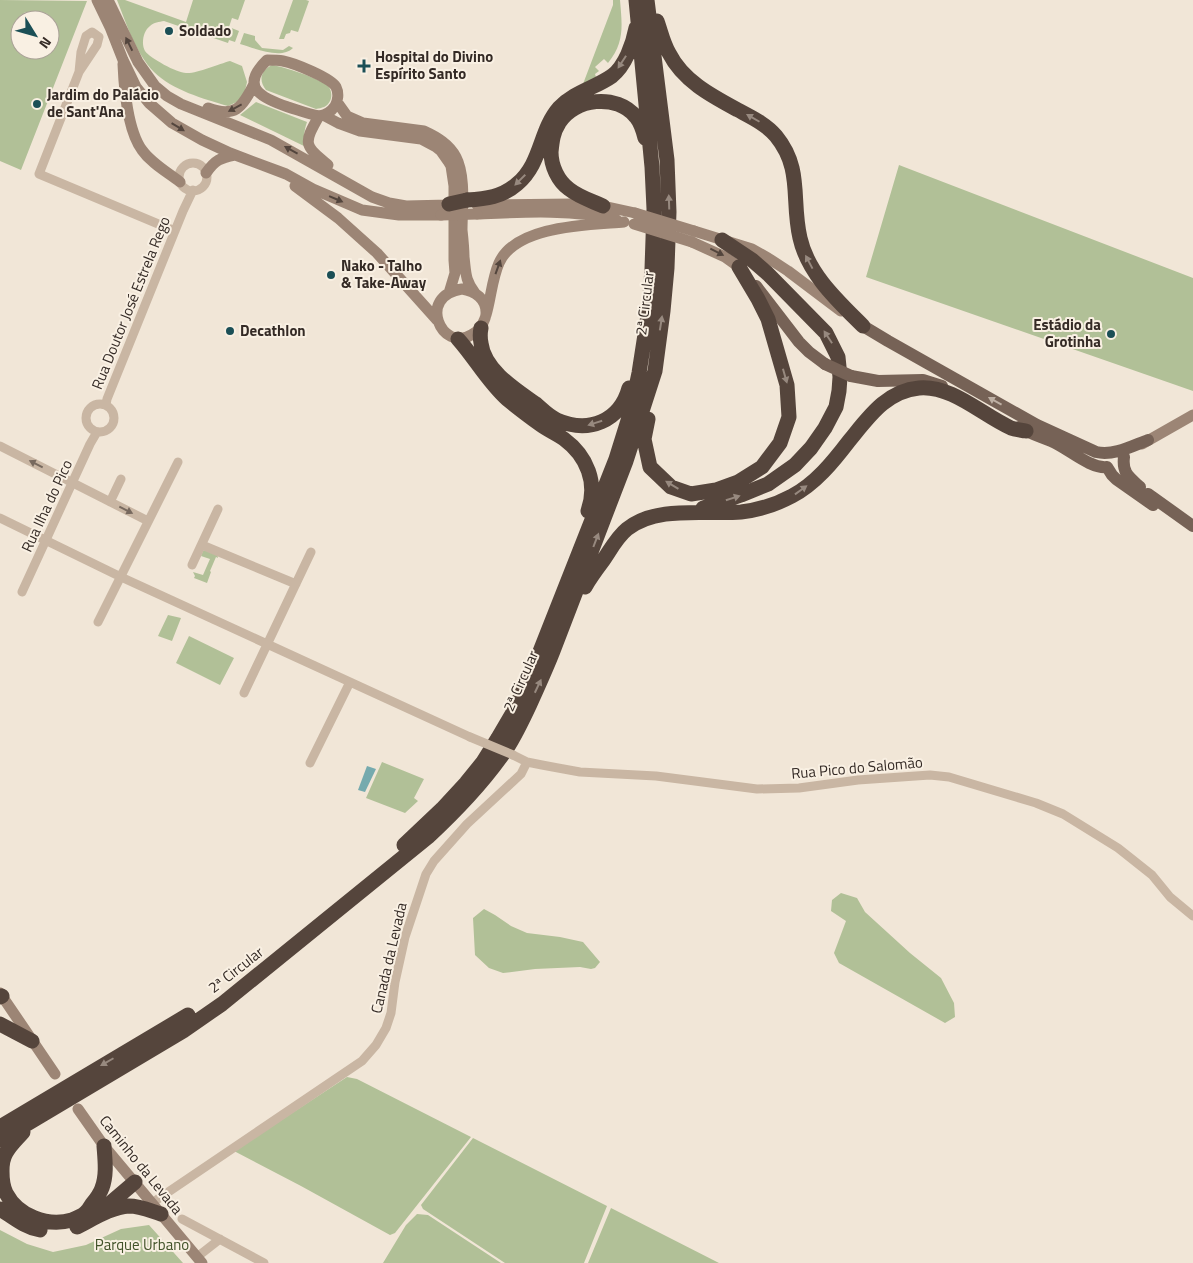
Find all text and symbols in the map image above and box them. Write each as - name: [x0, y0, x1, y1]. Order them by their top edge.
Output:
- north arrow: [10, 10, 60, 60]
- place label: Soldado: [179, 19, 231, 42]
- marker: Soldado: [163, 25, 175, 37]
- text: N: [34, 33, 57, 53]
- one-way arrow: [125, 37, 133, 52]
- place label: Hospital do Divino Espírito Santo: [375, 45, 493, 85]
- one-way arrow: [617, 56, 627, 69]
- marker: Hospital do Divino Espírito Santo: [357, 59, 371, 73]
- place label: Jardim do Palácio de Sant'Ana: [47, 83, 159, 123]
- marker: Jardim do Palácio de Sant'Ana: [31, 98, 43, 110]
- one-way arrow: [228, 104, 243, 112]
- one-way arrow: [746, 114, 759, 123]
- one-way arrow: [172, 122, 185, 131]
- one-way arrow: [285, 146, 298, 155]
- one-way arrow: [515, 174, 527, 186]
- one-way arrow: [664, 193, 672, 209]
- one-way arrow: [329, 195, 344, 203]
- street label: Rua Doutor José Estrela Rego: [85, 213, 176, 393]
- one-way arrow: [710, 248, 724, 256]
- place label: Nako - Talho & Take-Away: [341, 254, 427, 294]
- one-way arrow: [805, 256, 814, 269]
- one-way arrow: [495, 260, 502, 275]
- marker: Nako - Talho & Take-Away: [325, 269, 337, 281]
- street label: 2ª Circular: [629, 269, 660, 336]
- place label: Estádio da Grotinha: [1033, 313, 1101, 353]
- one-way arrow: [658, 315, 666, 331]
- place label: Decathlon: [240, 319, 306, 342]
- marker: Decathlon: [224, 325, 236, 337]
- marker: Estádio da Grotinha: [1105, 328, 1117, 340]
- one-way arrow: [823, 330, 832, 344]
- one-way arrow: [781, 368, 789, 383]
- one-way arrow: [987, 397, 1002, 405]
- one-way arrow: [587, 420, 602, 428]
- street label: Rua Ilha do Pico: [15, 456, 78, 556]
- one-way arrow: [29, 460, 44, 468]
- one-way arrow: [665, 481, 678, 490]
- one-way arrow: [794, 485, 808, 495]
- one-way arrow: [726, 493, 741, 501]
- one-way arrow: [119, 506, 133, 514]
- one-way arrow: [592, 532, 600, 547]
- street label: 2ª Circular: [497, 647, 544, 715]
- one-way arrow: [534, 679, 542, 693]
- street label: Rua Pico do Salomão: [790, 750, 924, 785]
- street label: Canada da Levada: [365, 900, 413, 1016]
- street label: 2ª Circular: [203, 941, 268, 999]
- one-way arrow: [101, 1058, 114, 1067]
- street label: Caminho da Levada: [94, 1110, 189, 1220]
- park label: Parque Urbano: [95, 1233, 189, 1256]

